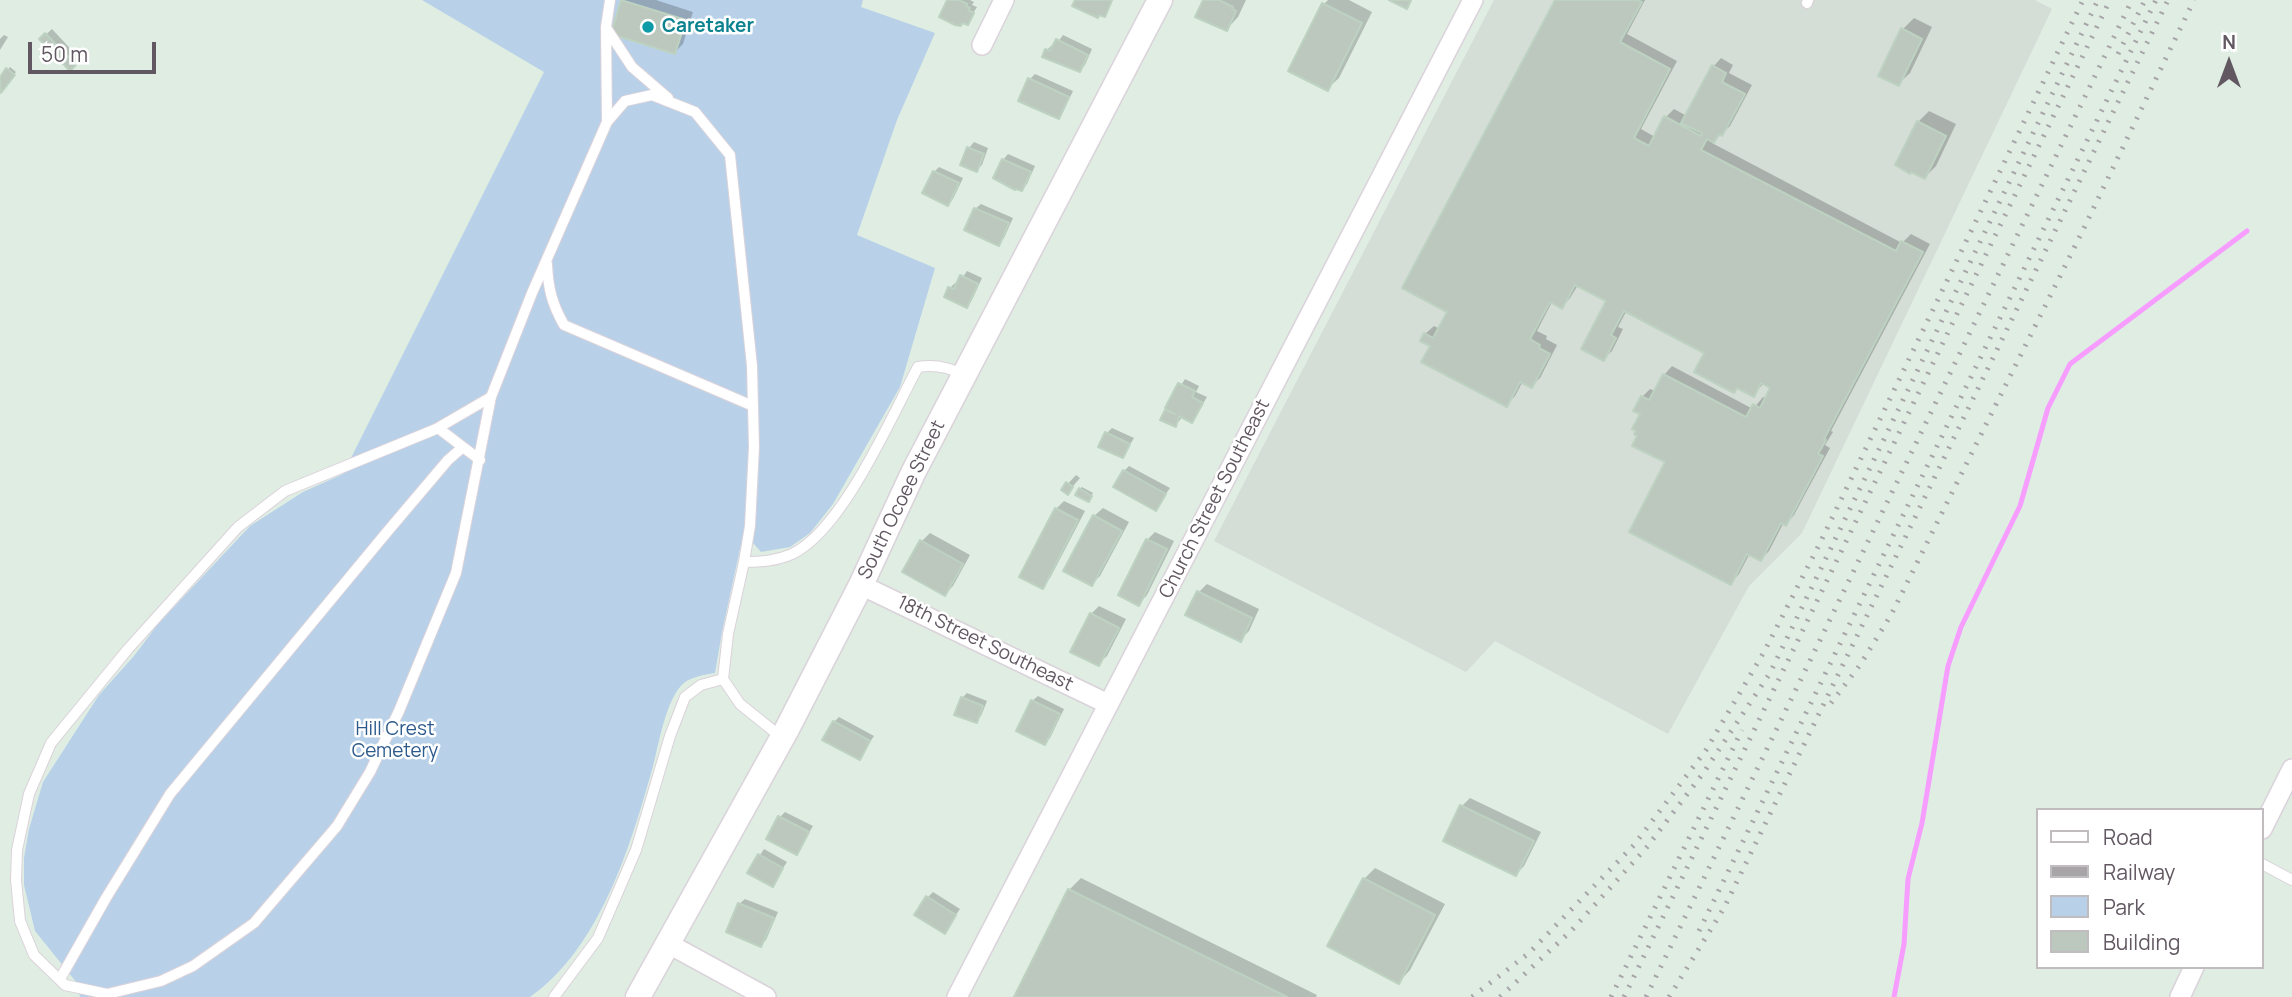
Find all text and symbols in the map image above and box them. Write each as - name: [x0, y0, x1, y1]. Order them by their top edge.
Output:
- place label: Caretaker: [662, 16, 754, 38]
- marker: Caretaker: [640, 19, 656, 35]
- scale bar: [32, 28, 159, 72]
- north arrow: [2194, 28, 2264, 98]
- text: N: [2222, 29, 2236, 55]
- text: 50 m: [41, 40, 88, 68]
- street label: Church Street Southeast: [1155, 396, 1275, 602]
- street label: South Ocoee Street: [854, 417, 950, 583]
- street label: 18th Street Southeast: [893, 591, 1077, 697]
- park label: Hill Crest Cemetery: [352, 719, 438, 763]
- legend: [2036, 808, 2264, 969]
- text: Road: [2103, 823, 2153, 851]
- text: Railway: [2103, 858, 2175, 886]
- text: Park: [2103, 893, 2145, 921]
- text: Building: [2103, 928, 2180, 956]

